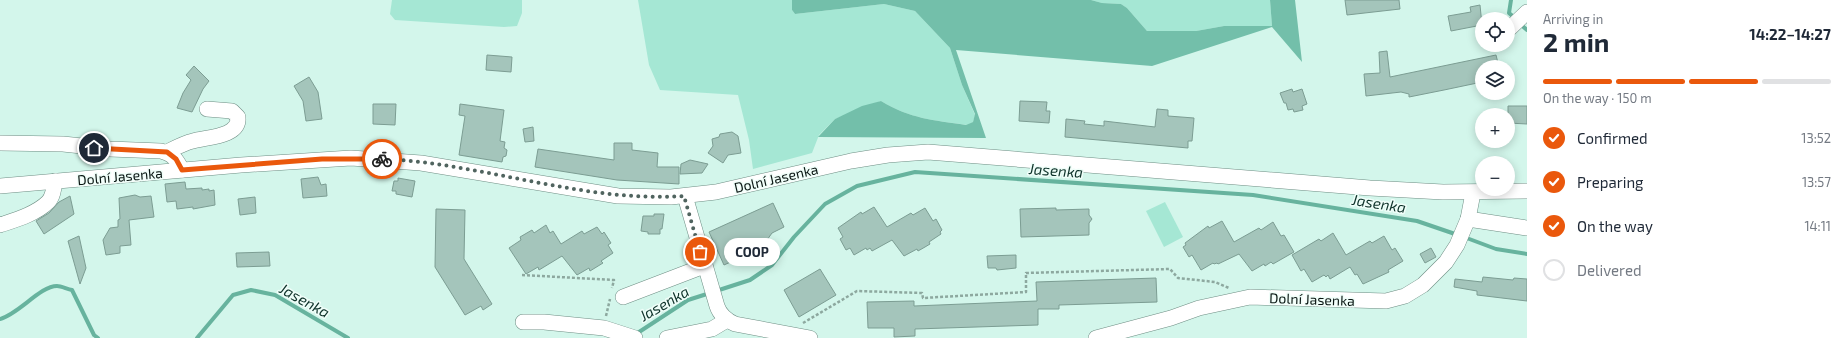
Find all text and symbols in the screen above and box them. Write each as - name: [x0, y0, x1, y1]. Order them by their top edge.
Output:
- text: Arriving in: [1543, 11, 1603, 27]
- map controls: [1475, 12, 1515, 196]
- button: locate: [1475, 12, 1515, 52]
- text: 14:22–14:27: [1749, 25, 1831, 43]
- text: 2 min: [1543, 26, 1609, 57]
- button: layers: [1475, 60, 1515, 100]
- text: On the way · 150 m: [1543, 90, 1652, 106]
- button: +: [1475, 108, 1515, 148]
- icon: check: [1543, 127, 1565, 149]
- text: Confirmed: [1577, 129, 1648, 147]
- text: 13:52: [1801, 130, 1831, 146]
- pin: [77, 131, 111, 165]
- icon: home: [83, 137, 105, 159]
- courier: [362, 139, 402, 179]
- icon: bike: [371, 148, 393, 170]
- button: −: [1475, 156, 1515, 196]
- water label: Jasenka: [1027, 159, 1084, 181]
- street label: Dolní Jasenka: [732, 160, 820, 196]
- street label: Dolní Jasenka: [76, 164, 164, 188]
- icon: check: [1543, 171, 1565, 193]
- text: Preparing: [1577, 173, 1643, 191]
- text: 13:57: [1802, 174, 1831, 190]
- water label: Jasenka: [1350, 190, 1407, 216]
- icon: check: [1543, 215, 1565, 237]
- text: On the way: [1577, 217, 1653, 235]
- text: 14:11: [1804, 218, 1831, 234]
- pin: [683, 235, 717, 269]
- callout: COOP: [724, 238, 780, 266]
- icon: bag: [689, 241, 711, 263]
- text: COOP: [735, 244, 769, 260]
- text: Delivered: [1577, 261, 1642, 279]
- water label: Jasenka: [276, 278, 333, 321]
- water label: Jasenka: [635, 282, 692, 325]
- street label: Dolní Jasenka: [1269, 289, 1355, 309]

